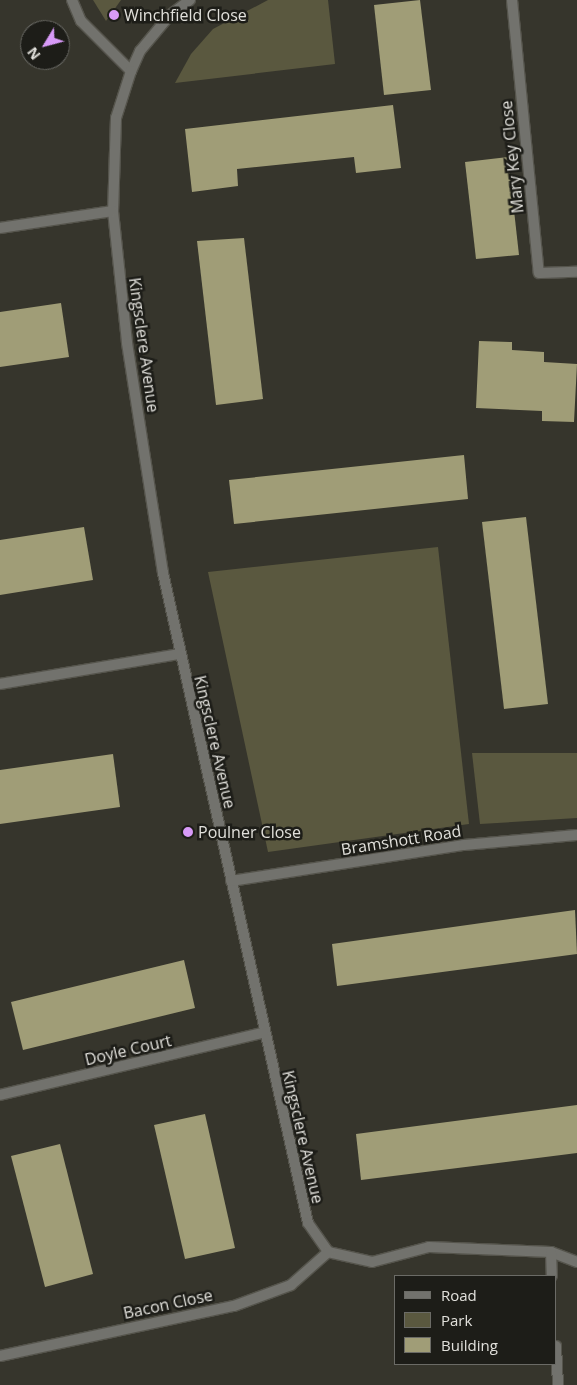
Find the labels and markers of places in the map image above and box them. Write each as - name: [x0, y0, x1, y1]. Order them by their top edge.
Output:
- place label: Winchfield Close: [124, 5, 247, 25]
- marker: Winchfield Close: [108, 9, 120, 21]
- place label: Poulner Close: [198, 822, 301, 842]
- marker: Poulner Close: [182, 826, 194, 838]

